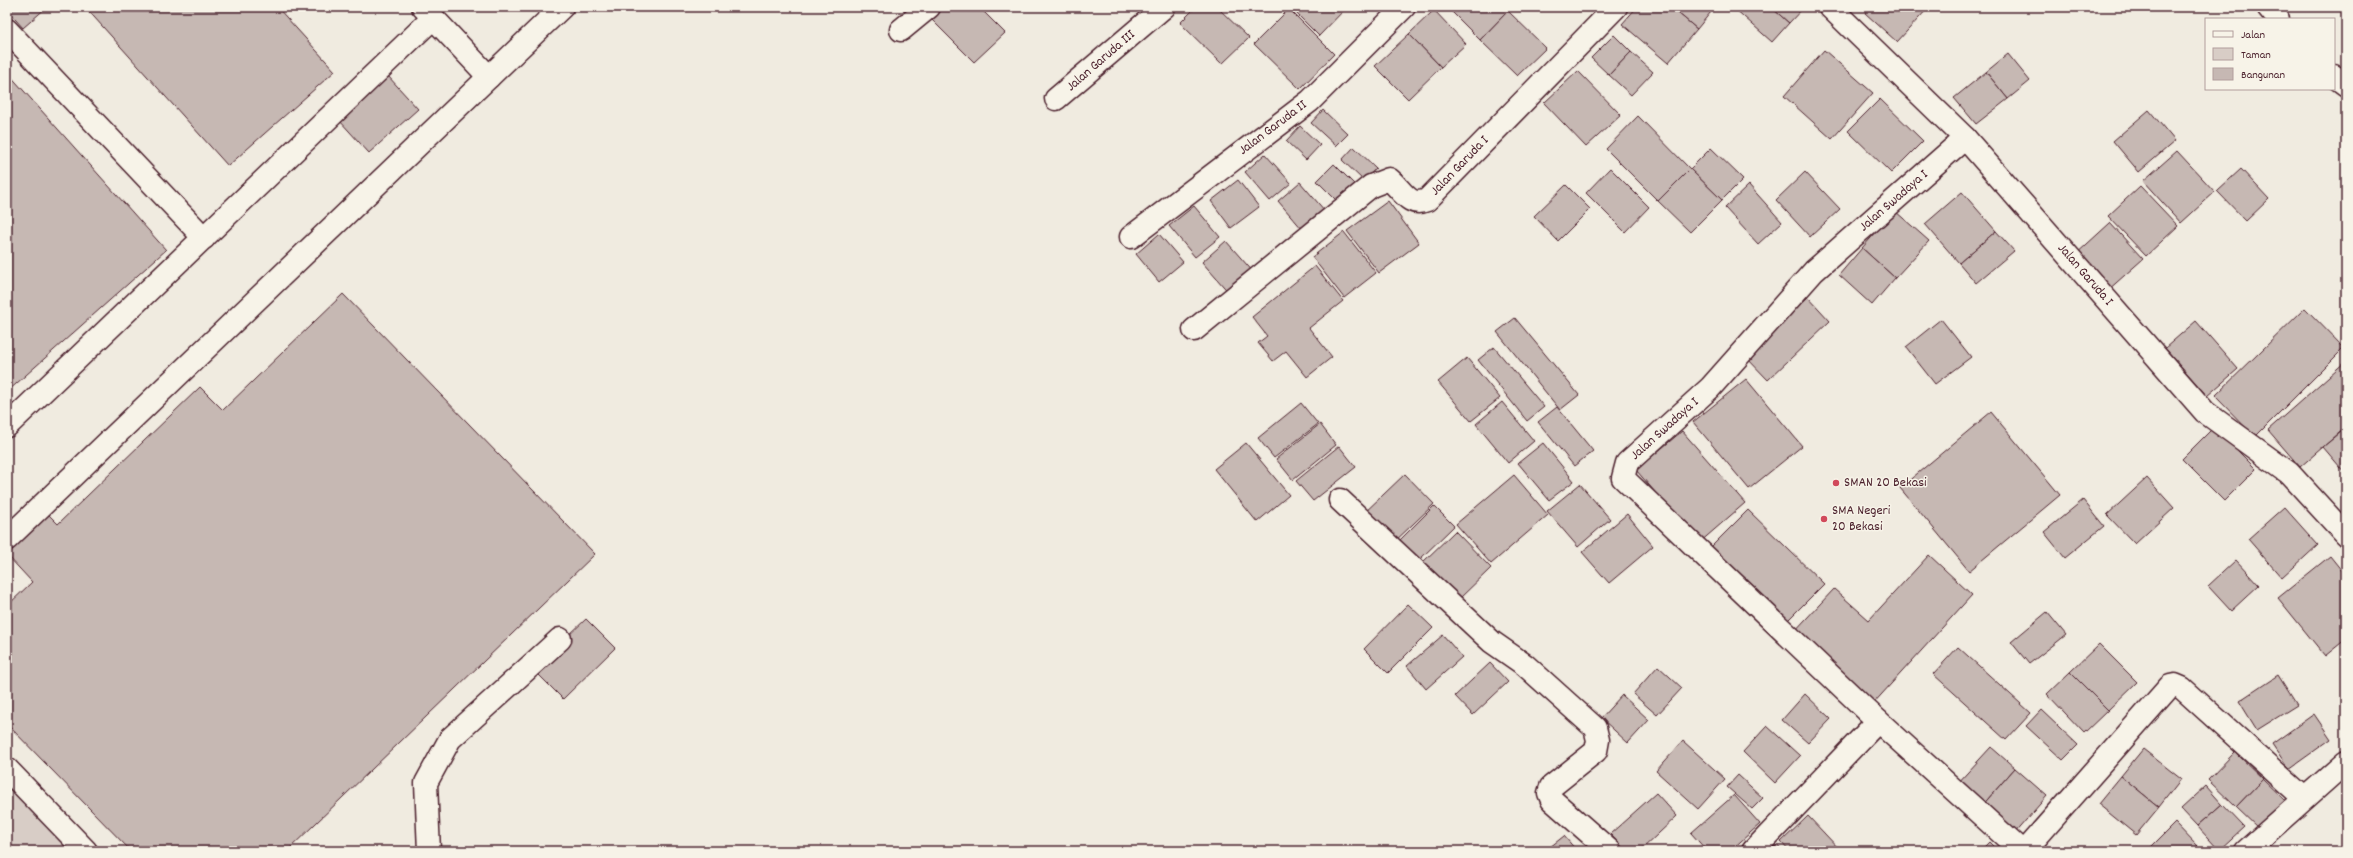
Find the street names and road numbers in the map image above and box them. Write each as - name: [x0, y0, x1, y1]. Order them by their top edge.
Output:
- street label: Jalan Garuda III: [1062, 25, 1140, 97]
- street label: Jalan Garuda II: [1235, 95, 1312, 160]
- street label: Jalan Garuda I: [1426, 131, 1494, 201]
- street label: Jalan Swadaya I: [1855, 165, 1933, 237]
- street label: Jalan Garuda I: [2052, 239, 2118, 311]
- street label: Jalan Swadaya I: [1626, 392, 1704, 465]

